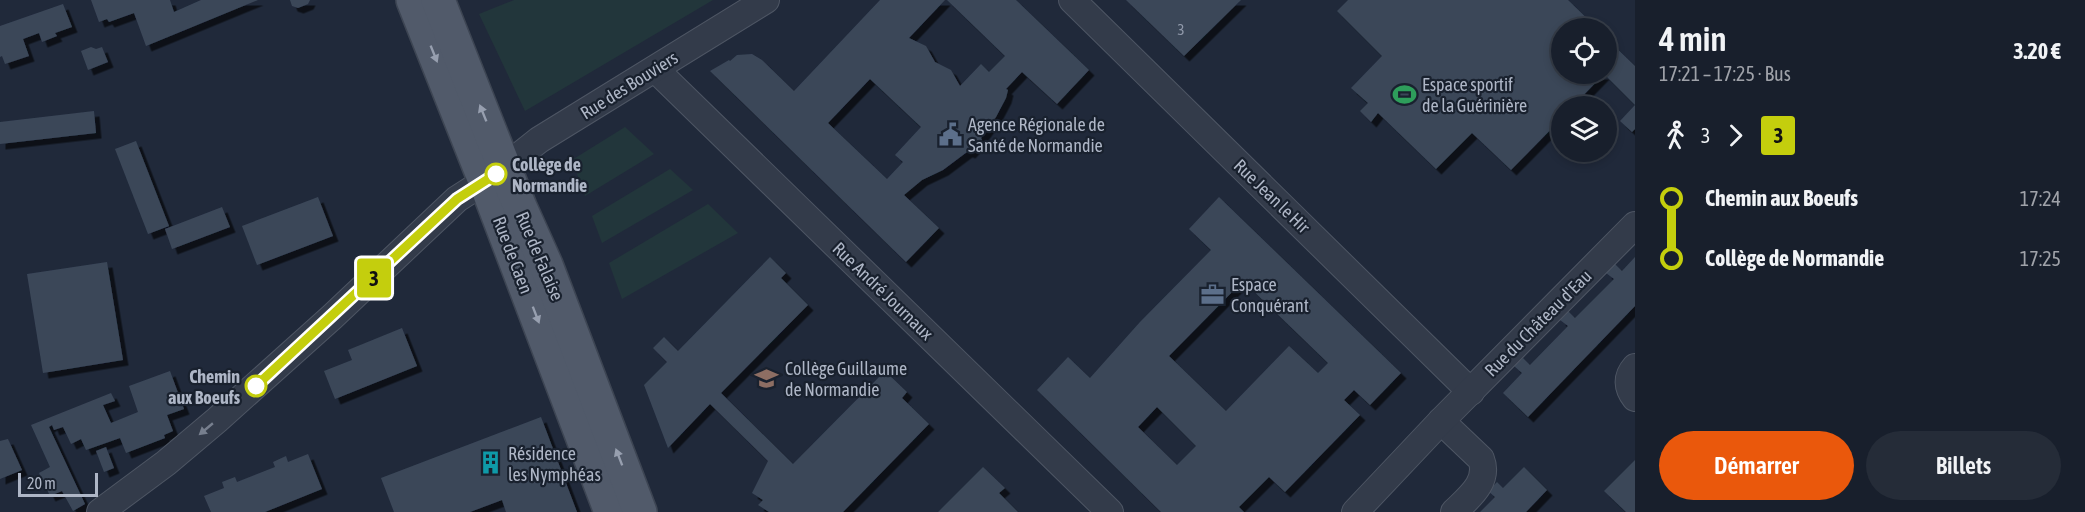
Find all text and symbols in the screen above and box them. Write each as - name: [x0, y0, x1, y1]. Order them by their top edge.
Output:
- map controls: [1551, 18, 1617, 162]
- button: locate: [1551, 18, 1617, 84]
- text: 4 min: [1659, 20, 1726, 58]
- house number: 3: [1177, 21, 1185, 38]
- text: 3.20 €: [2013, 38, 2061, 64]
- one-way arrow: [429, 46, 439, 64]
- street label: Rue des Bouviers: [576, 47, 682, 123]
- text: 17:21 – 17:25 · Bus: [1659, 62, 1791, 85]
- place label: Espace sportif de la Guérinière: [1422, 74, 1527, 116]
- sports icon: Espace sportif de la Guérinière: [1391, 81, 1417, 107]
- button: layers: [1551, 96, 1617, 162]
- one-way arrow: [478, 104, 487, 122]
- place label: Agence Régionale de Santé de Normandie: [968, 114, 1105, 156]
- icon: walk: [1659, 119, 1692, 152]
- icon: forward: [1719, 119, 1752, 152]
- public building icon: Agence Régionale de Santé de Normandie: [937, 121, 963, 147]
- text: 3: [1773, 123, 1783, 147]
- text: 3: [1701, 124, 1710, 147]
- place label: Collège de Normandie: [512, 154, 587, 196]
- street label: Rue Jean le Hir: [1230, 155, 1315, 238]
- marker: Collège de Normandie: [485, 163, 507, 185]
- text: Chemin aux Boeufs: [1705, 185, 1858, 211]
- text: 17:24: [2020, 187, 2061, 210]
- street label: Rue de Falaise: [512, 208, 568, 304]
- street label: Rue de Caen: [489, 213, 537, 297]
- street label: Rue André Journaux: [828, 238, 938, 344]
- text: Collège de Normandie: [1705, 245, 1884, 271]
- text: 17:25: [2020, 247, 2061, 270]
- line badge: 3: [354, 258, 394, 298]
- street label: Rue du Château d'Eau: [1480, 265, 1596, 381]
- text: 3: [369, 266, 379, 290]
- place label: Espace Conquérant: [1231, 274, 1309, 316]
- office icon: Espace Conquérant: [1200, 281, 1226, 307]
- one-way arrow: [531, 306, 541, 324]
- place label: Collège Guillaume de Normandie: [785, 358, 907, 400]
- school or university icon: Collège Guillaume de Normandie: [754, 365, 780, 391]
- place label: Chemin aux Boeufs: [168, 366, 241, 408]
- marker: Chemin aux Boeufs: [245, 375, 267, 397]
- one-way arrow: [198, 423, 214, 436]
- button: Démarrer: [1659, 431, 1854, 500]
- button: Billets: [1866, 431, 2061, 500]
- place label: Résidence les Nymphéas: [508, 443, 601, 485]
- one-way arrow: [614, 448, 624, 466]
- building icon: Résidence les Nymphéas: [477, 450, 503, 476]
- scale bar: [18, 470, 98, 498]
- text: 20 m: [27, 474, 56, 492]

